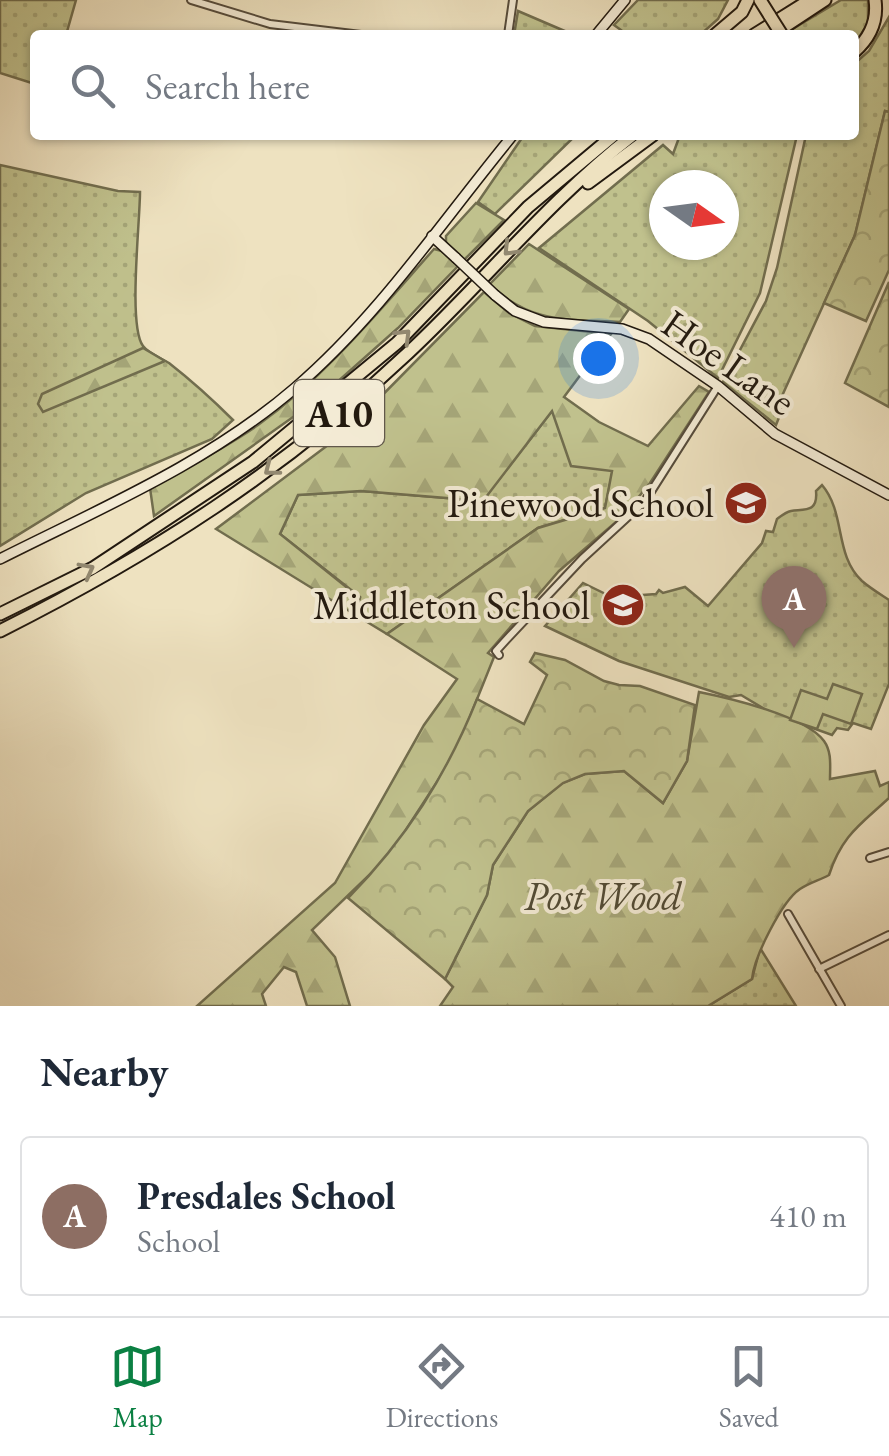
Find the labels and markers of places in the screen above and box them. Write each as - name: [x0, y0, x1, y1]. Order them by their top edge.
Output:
- place label: Pinewood School: [447, 477, 714, 529]
- school or university icon: Pinewood School: [723, 480, 769, 526]
- pin: A: [762, 566, 826, 648]
- place label: Middleton School: [313, 579, 590, 631]
- school or university icon: Middleton School: [600, 582, 646, 628]

